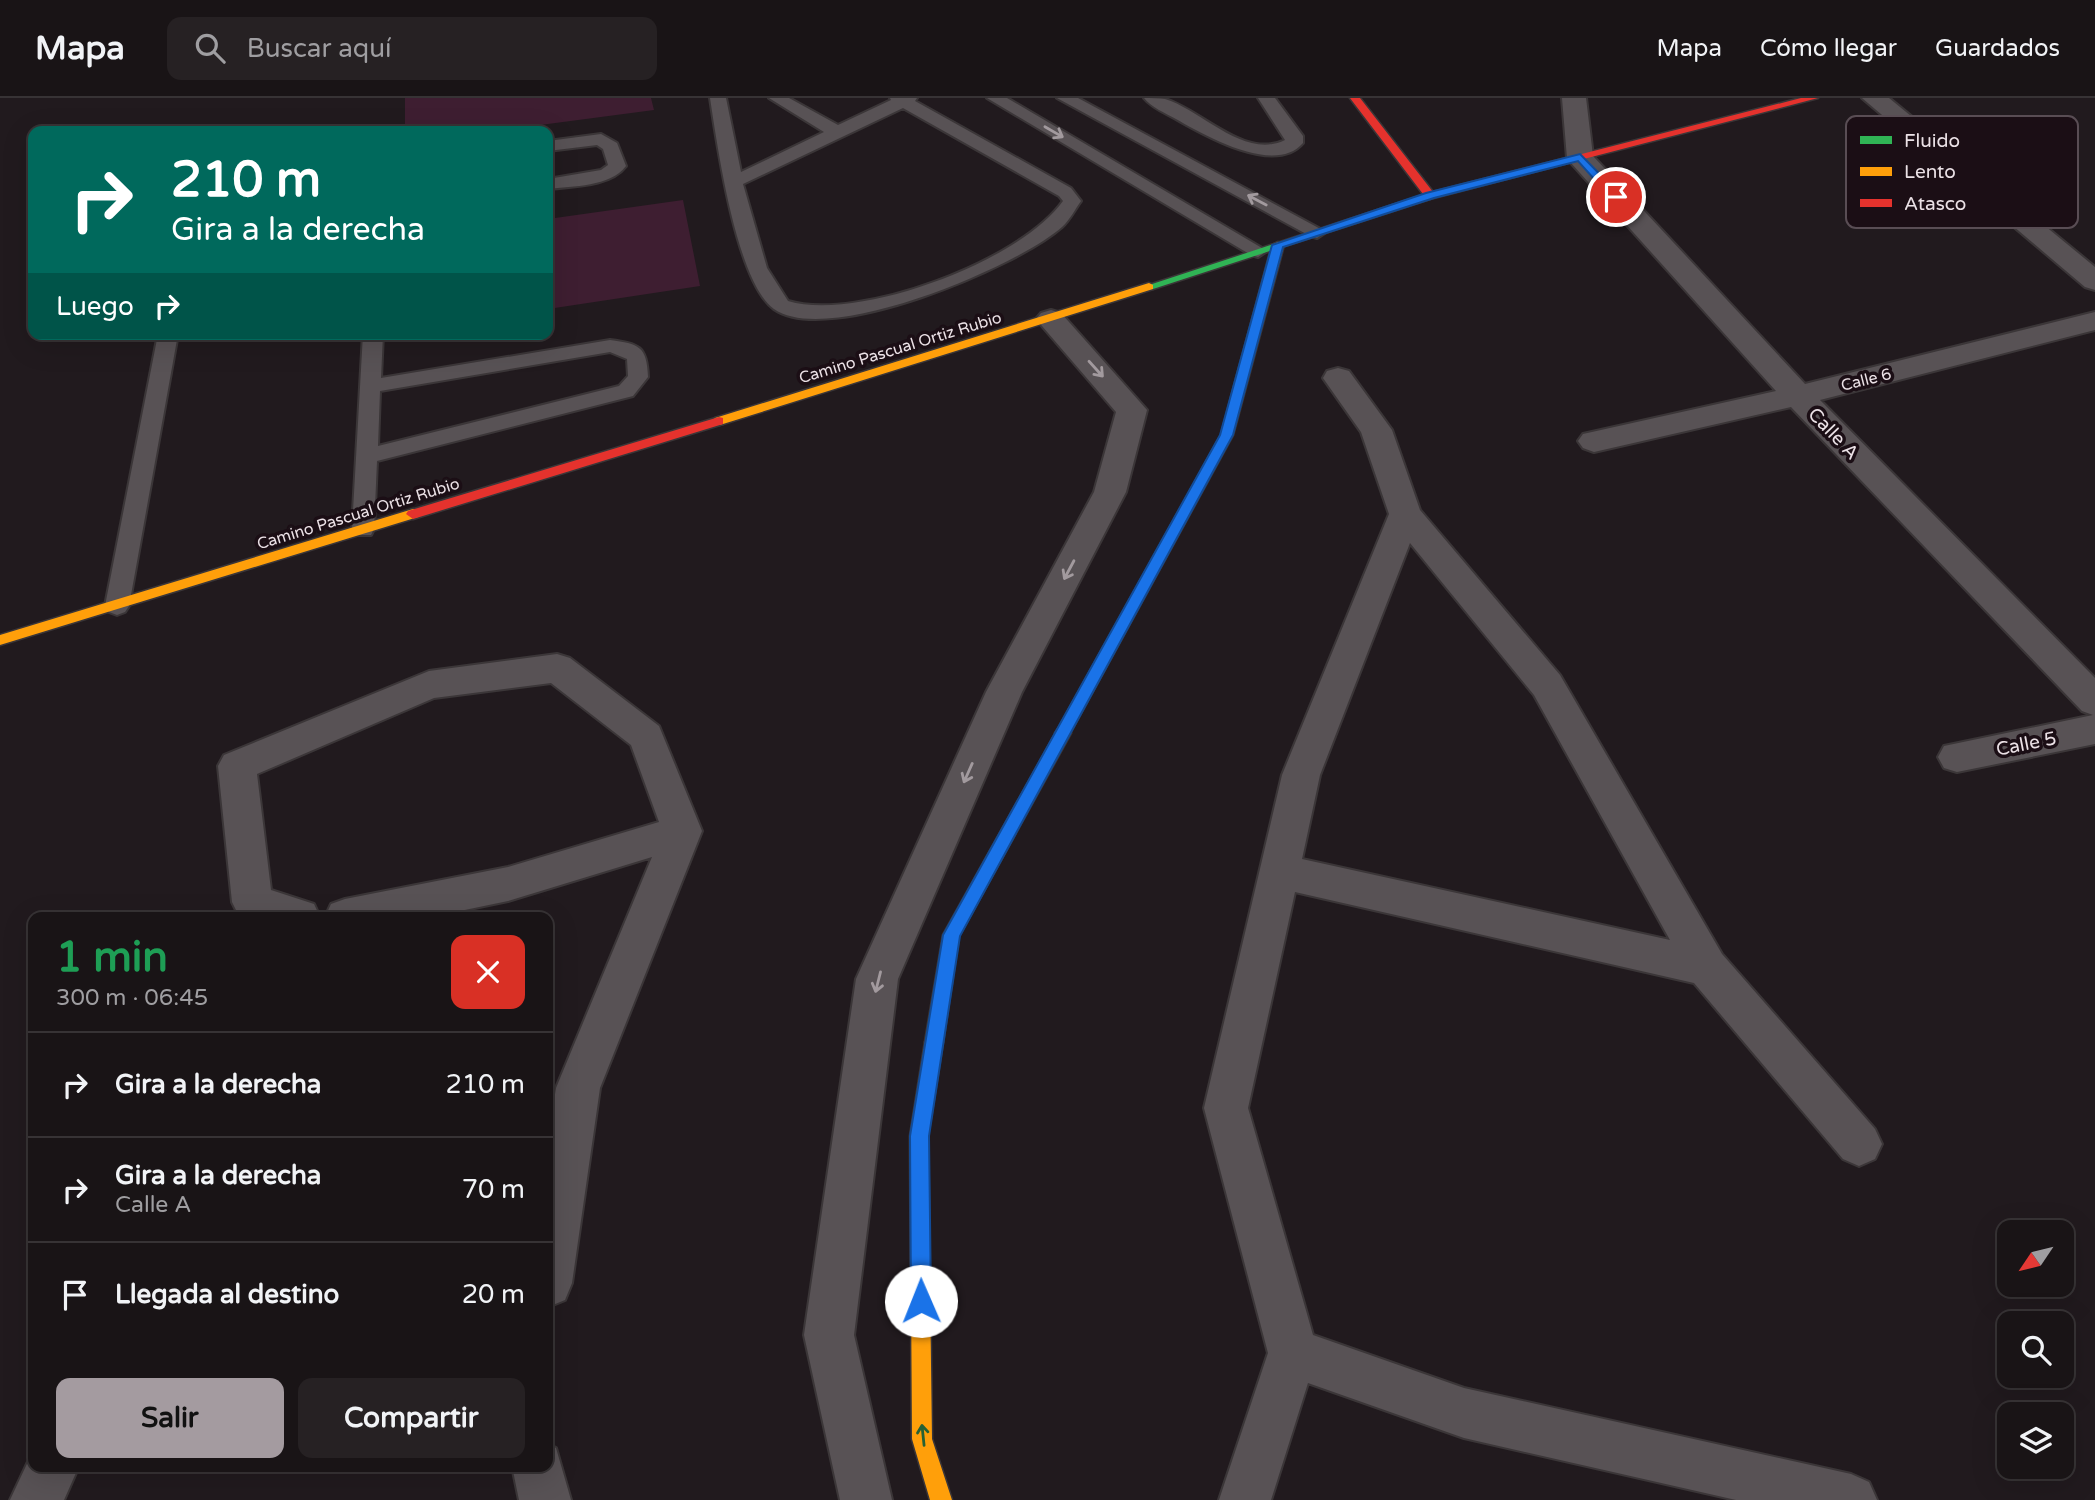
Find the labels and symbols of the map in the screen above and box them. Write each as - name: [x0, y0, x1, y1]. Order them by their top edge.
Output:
- legend: [1846, 116, 2078, 228]
- one-way arrow: [1043, 125, 1063, 139]
- text: Fluido: [1904, 130, 1960, 152]
- text: Lento: [1904, 161, 1956, 183]
- pin: [1586, 167, 1646, 227]
- one-way arrow: [1247, 193, 1268, 206]
- text: Atasco: [1904, 193, 1966, 215]
- street label: Camino Pascual Ortiz Rubio: [796, 308, 1004, 388]
- one-way arrow: [1088, 360, 1104, 378]
- street label: Calle 6: [1839, 364, 1894, 396]
- street label: Calle A: [1803, 403, 1863, 464]
- street label: Camino Pascual Ortiz Rubio: [254, 474, 462, 554]
- one-way arrow: [1062, 559, 1075, 580]
- street label: Calle 5: [1994, 727, 2058, 761]
- one-way arrow: [961, 762, 974, 784]
- one-way arrow: [871, 970, 884, 993]
- north arrow: [1997, 1220, 2074, 1297]
- position arrow: [884, 1264, 958, 1338]
- one-way arrow: [917, 1424, 930, 1446]

